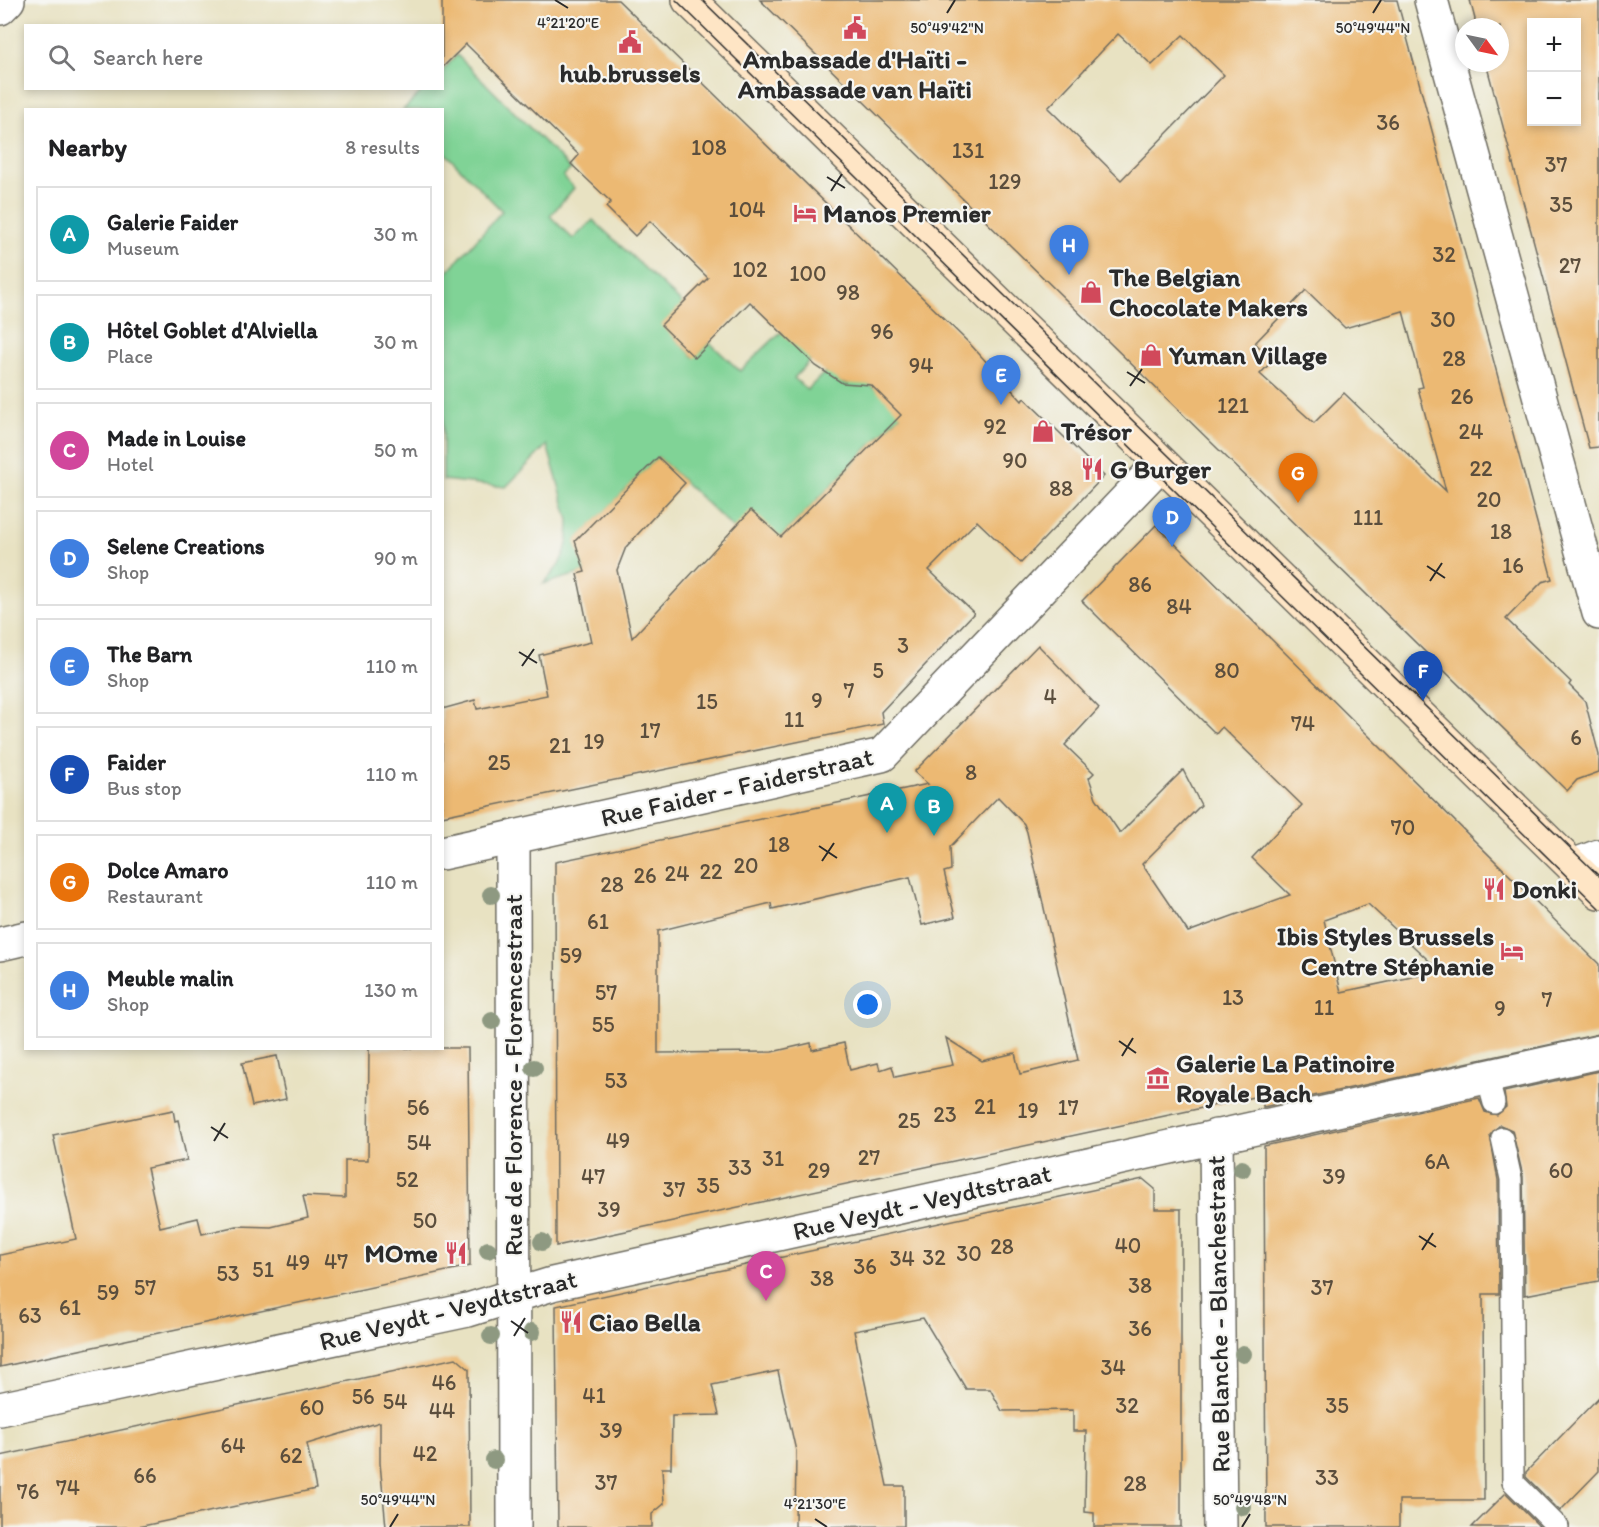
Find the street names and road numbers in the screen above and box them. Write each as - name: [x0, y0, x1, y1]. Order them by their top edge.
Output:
- street label: Rue Faider - Faiderstraat: [598, 740, 877, 834]
- street label: Rue de Florence - Florencestraat: [497, 894, 529, 1256]
- street label: Rue Blanche - Blanchestraat: [1199, 1155, 1237, 1473]
- street label: Rue Veydt - Veydtstraat: [790, 1157, 1055, 1247]
- street label: Rue Veydt - Veydtstraat: [316, 1262, 580, 1358]

